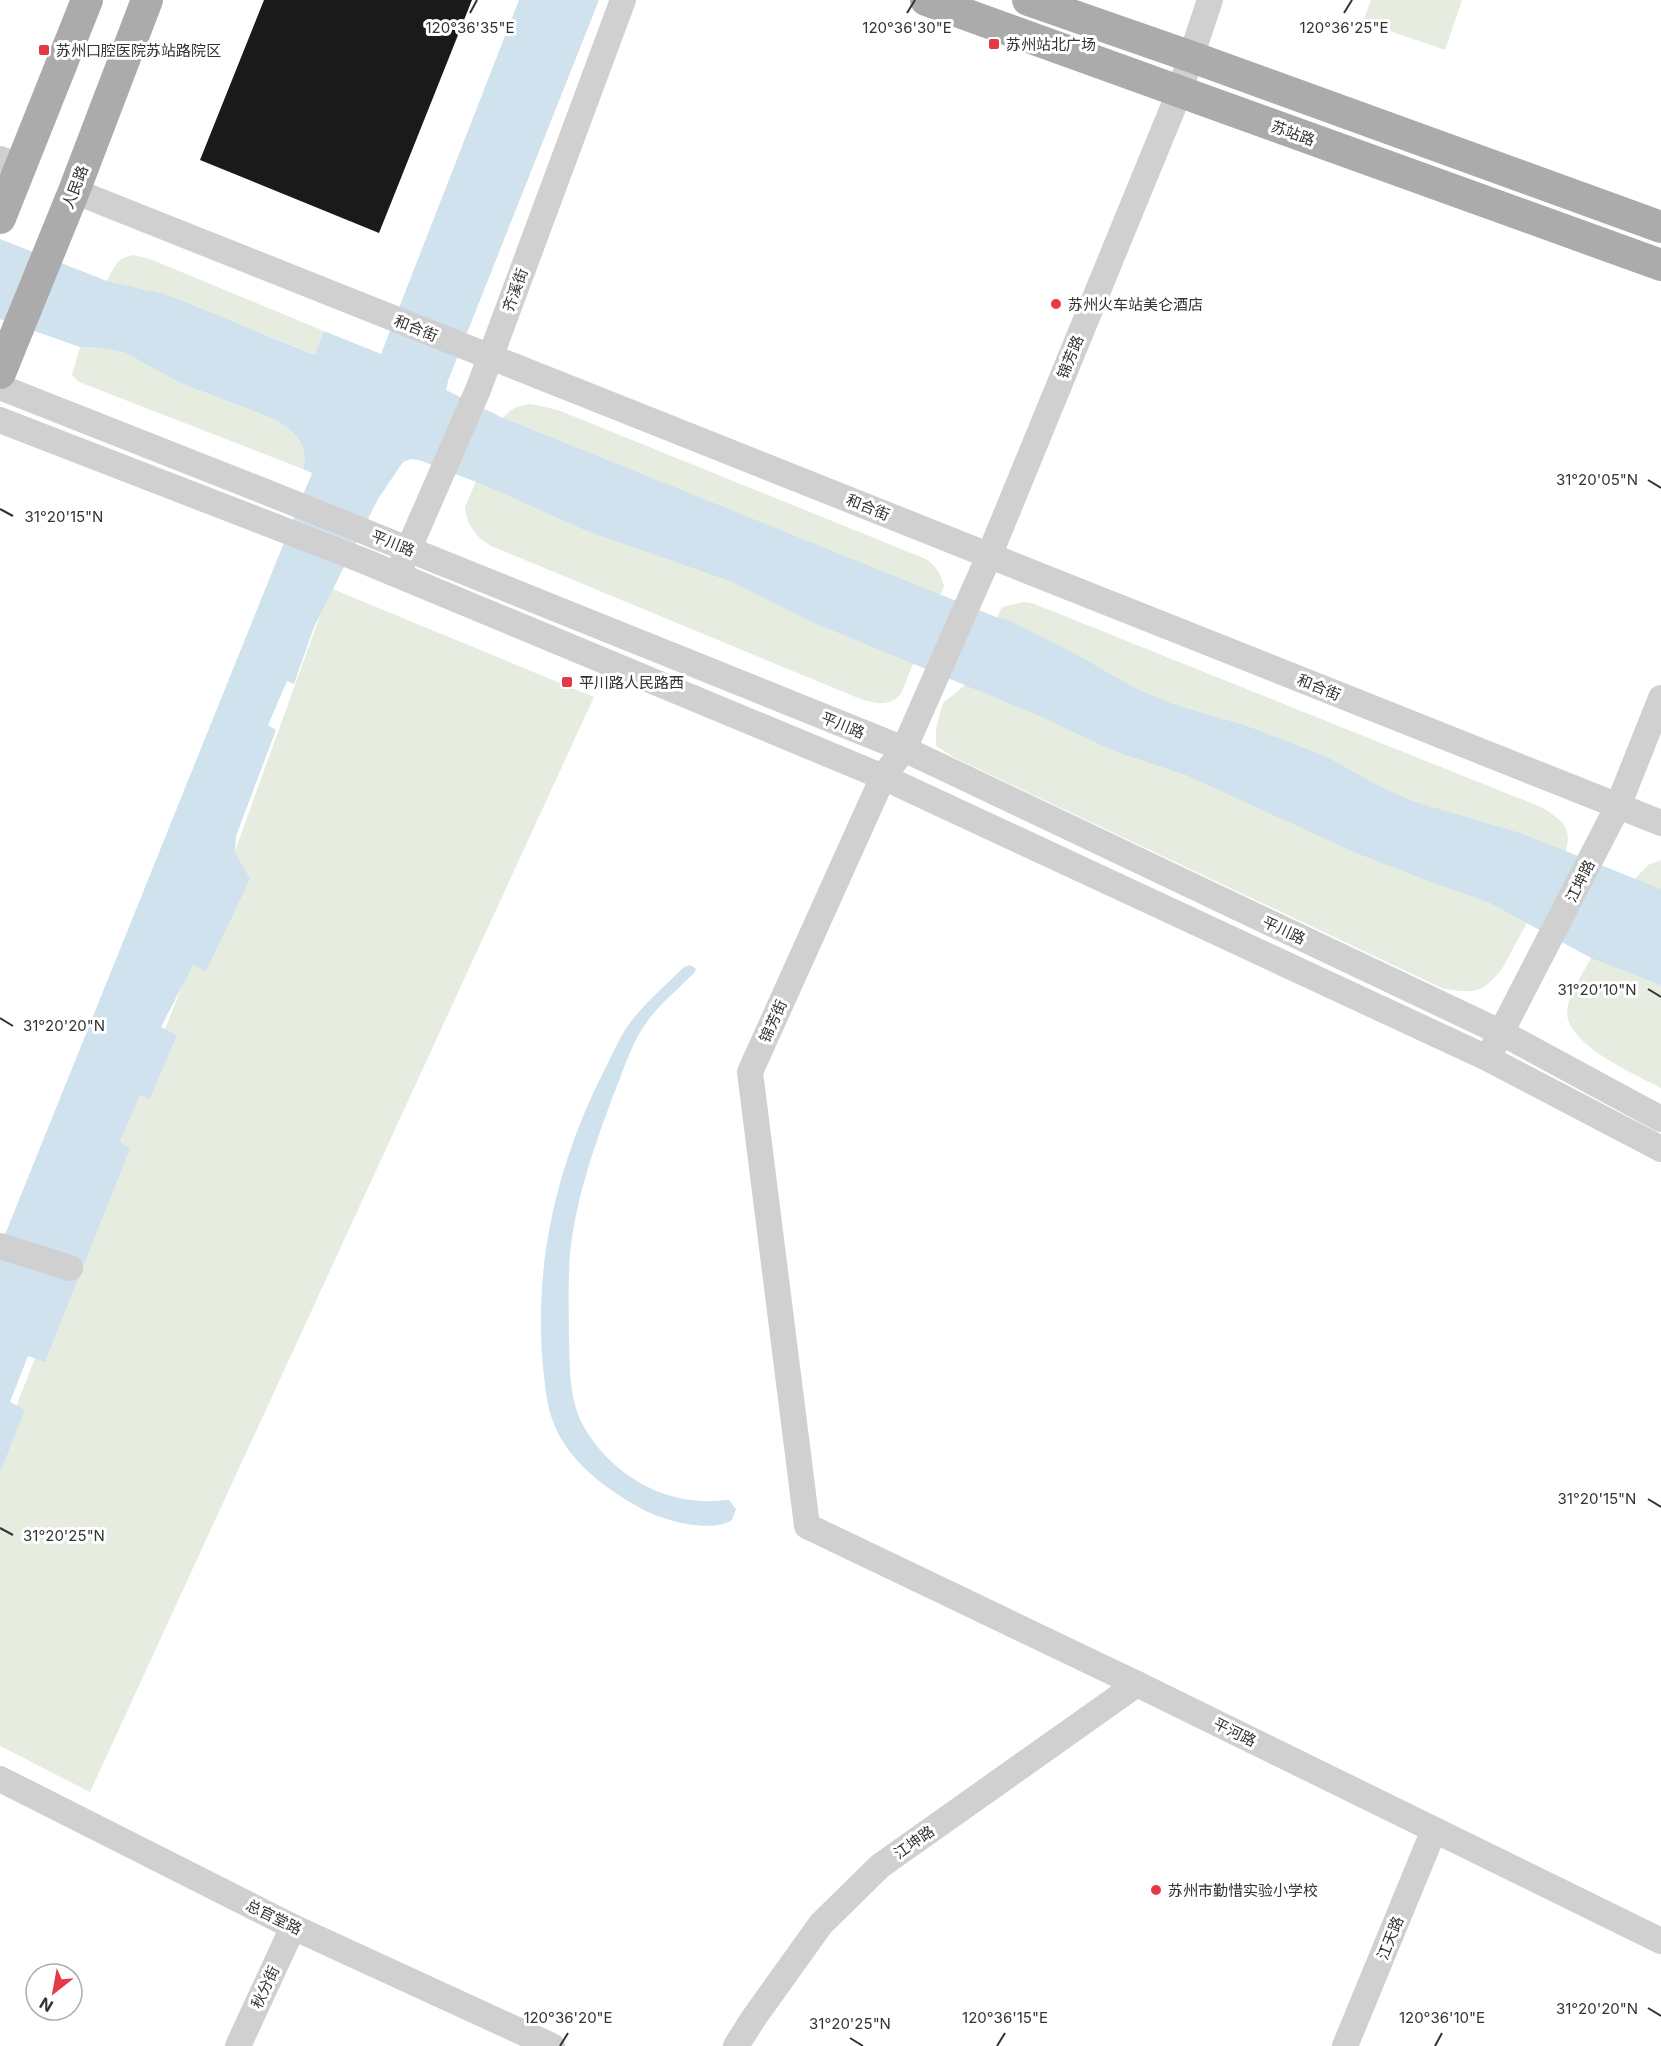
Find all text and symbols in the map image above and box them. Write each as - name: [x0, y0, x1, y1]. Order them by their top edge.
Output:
- text: 120°36'35"E: [426, 18, 515, 37]
- text: 120°36'30"E: [862, 18, 952, 37]
- text: 120°36'25"E: [1300, 18, 1388, 37]
- place label: 苏州站北广场: [1006, 35, 1096, 54]
- marker: 苏州站北广场: [987, 37, 1001, 51]
- place label: 苏州口腔医院苏站路院区: [56, 41, 221, 60]
- marker: 苏州口腔医院苏站路院区: [37, 43, 51, 57]
- street label: 苏站路: [1269, 116, 1317, 150]
- street label: 人民路: [58, 163, 92, 211]
- street label: 齐溪街: [498, 266, 532, 314]
- place label: 苏州火车站美仑酒店: [1068, 295, 1203, 314]
- marker: 苏州火车站美仑酒店: [1049, 297, 1063, 311]
- street label: 和合街: [392, 311, 440, 345]
- street label: 锦芳路: [1053, 333, 1087, 381]
- text: 31°20'05"N: [1556, 470, 1638, 489]
- street label: 和合街: [844, 490, 892, 524]
- text: 31°20'15"N: [25, 507, 103, 526]
- street label: 平川路: [369, 526, 417, 560]
- street label: 和合街: [1295, 670, 1343, 704]
- place label: 平川路人民路西: [579, 673, 684, 692]
- marker: 平川路人民路西: [560, 675, 574, 689]
- street label: 平川路: [819, 708, 867, 742]
- street label: 江坤路: [1561, 857, 1599, 905]
- street label: 平川路: [1260, 912, 1308, 948]
- text: 31°20'10"N: [1557, 980, 1637, 999]
- street label: 锦芳街: [755, 997, 791, 1045]
- text: 31°20'20"N: [23, 1016, 105, 1035]
- text: 31°20'15"N: [1558, 1489, 1636, 1508]
- text: 31°20'25"N: [23, 1526, 105, 1545]
- street label: 平河路: [1211, 1714, 1259, 1750]
- street label: 江坤路: [890, 1821, 938, 1863]
- place label: 苏州市勤惜实验小学校: [1168, 1881, 1318, 1900]
- marker: 苏州市勤惜实验小学校: [1149, 1883, 1163, 1897]
- street label: 总官堂路: [243, 1895, 305, 1939]
- street label: 江天路: [1373, 1914, 1407, 1962]
- north arrow: [24, 1962, 84, 2022]
- street label: 秋分街: [247, 1963, 283, 2011]
- text: N: [36, 1993, 57, 2017]
- text: 31°20'20"N: [1556, 1999, 1638, 2018]
- text: 120°36'20"E: [523, 2008, 613, 2027]
- text: 120°36'15"E: [962, 2008, 1048, 2027]
- text: 120°36'10"E: [1399, 2008, 1485, 2027]
- text: 31°20'25"N: [809, 2014, 891, 2033]

